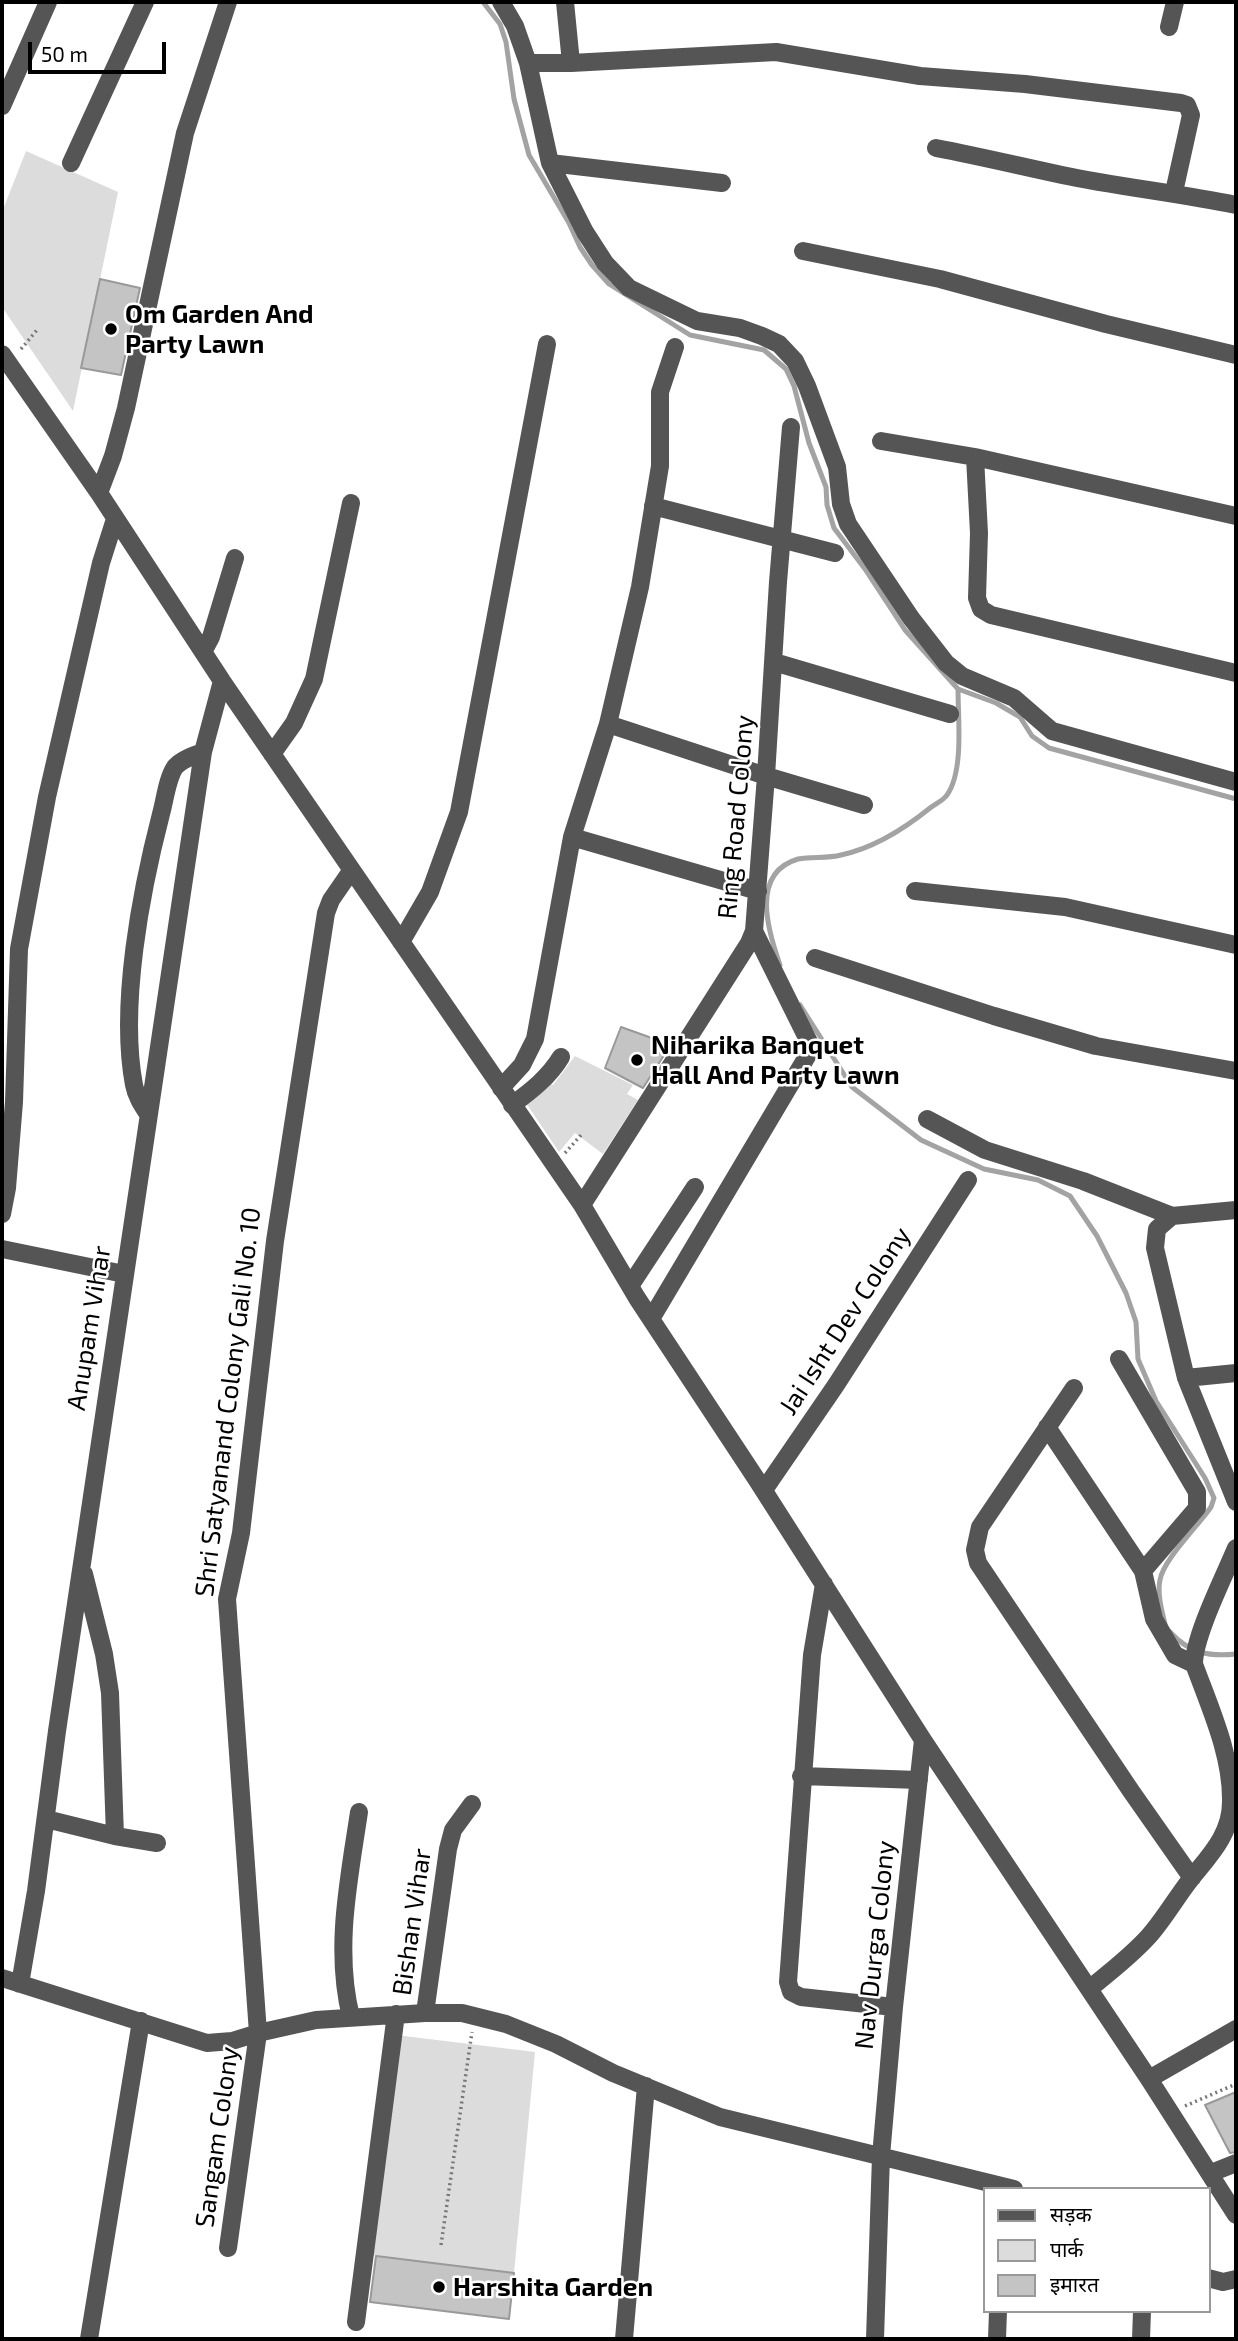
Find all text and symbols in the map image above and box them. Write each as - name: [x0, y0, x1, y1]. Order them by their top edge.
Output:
- scale bar: [32, 28, 170, 72]
- text: 50 m: [41, 41, 88, 66]
- place label: Om Garden And Party Lawn: [125, 298, 314, 360]
- marker: Om Garden And Party Lawn: [103, 321, 119, 337]
- street label: Ring Road Colony: [712, 714, 760, 920]
- place label: Niharika Banquet Hall And Party Lawn: [651, 1029, 900, 1090]
- marker: Niharika Banquet Hall And Party Lawn: [629, 1052, 645, 1068]
- street label: Shri Satyanand Colony Gali No. 10: [189, 1205, 267, 1599]
- street label: Jai Isht Dev Colony: [773, 1221, 917, 1421]
- street label: Anupam Vihar: [61, 1244, 117, 1412]
- street label: Nav Durga Colony: [849, 1839, 901, 2051]
- street label: Bishan Vihar: [386, 1846, 438, 1998]
- street label: Sangam Colony: [189, 2045, 245, 2229]
- legend: [982, 2187, 1210, 2313]
- text: सड़क: [1050, 2201, 1092, 2226]
- text: पार्क: [1050, 2236, 1084, 2261]
- place label: Harshita Garden: [453, 2271, 653, 2303]
- text: इमारत: [1050, 2271, 1099, 2296]
- marker: Harshita Garden: [431, 2279, 447, 2295]

